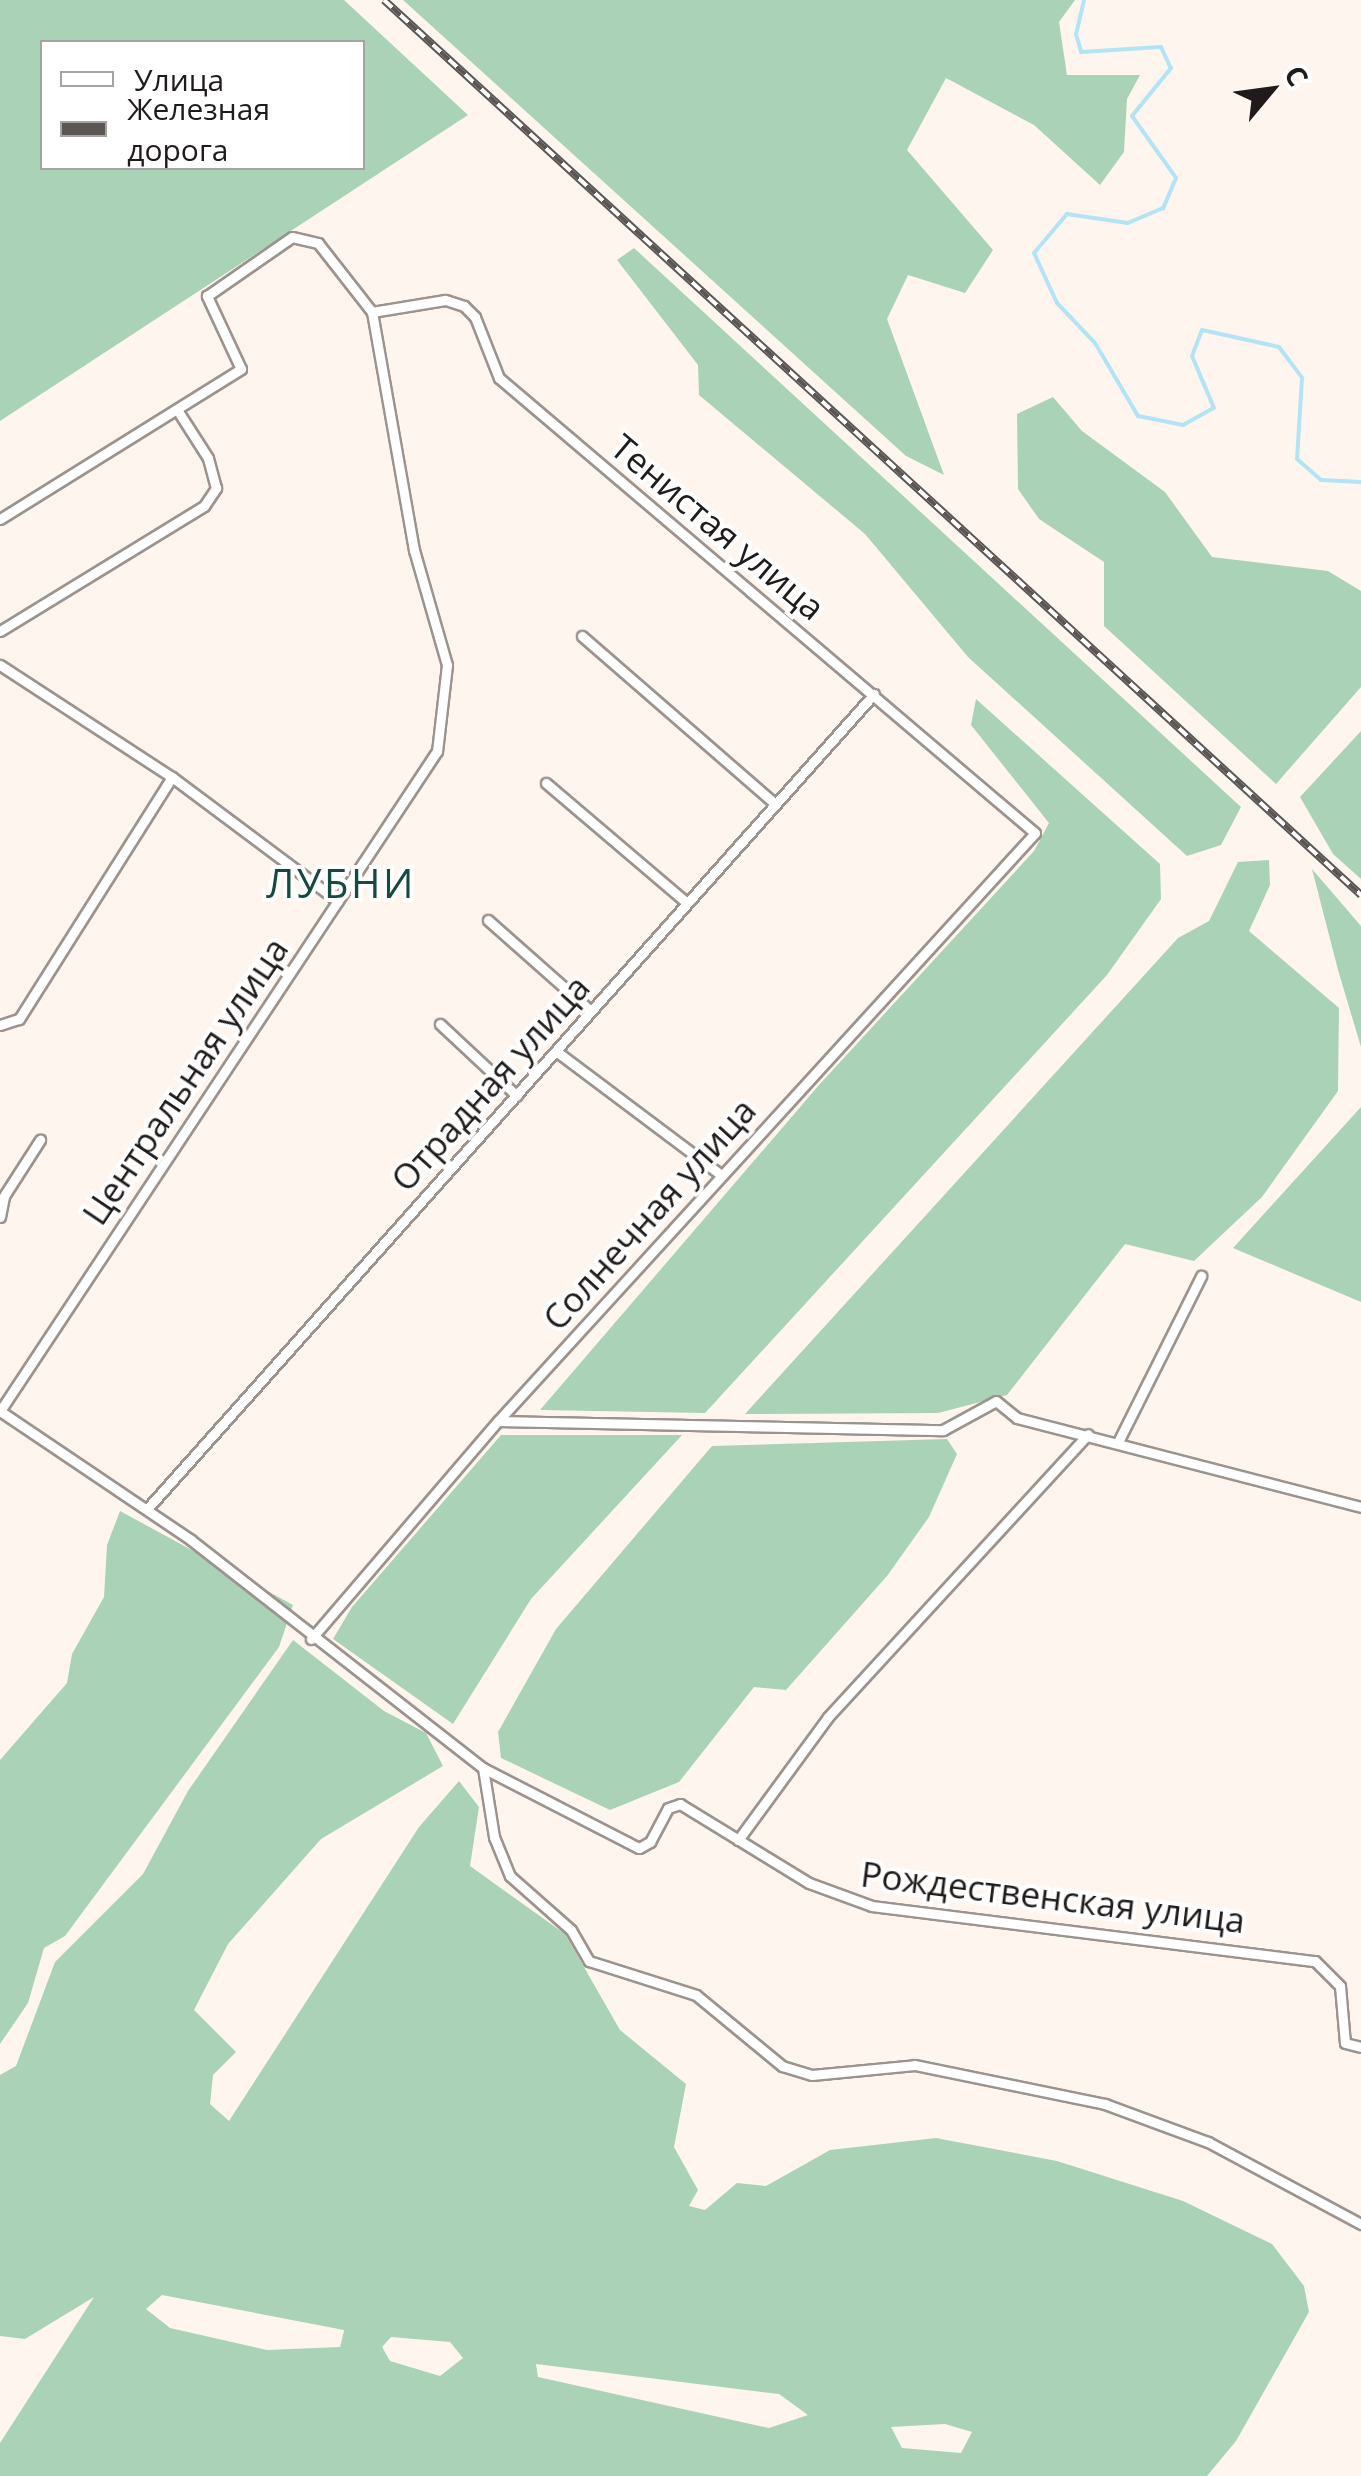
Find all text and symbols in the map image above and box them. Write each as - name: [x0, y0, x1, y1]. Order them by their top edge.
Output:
- legend: [40, 40, 365, 170]
- north arrow: [1221, 40, 1321, 140]
- text: С: [1276, 58, 1318, 92]
- text: Улица: [134, 59, 224, 100]
- text: Железная дорога: [127, 88, 270, 170]
- street label: Тенистая улица: [603, 426, 833, 628]
- district label: ЛУБНИ: [266, 859, 416, 907]
- street label: Центральная улица: [73, 930, 297, 1232]
- street label: Отрадная улица: [382, 966, 598, 1200]
- street label: Солнечная улица: [534, 1089, 764, 1339]
- street label: Рождественская улица: [859, 1853, 1247, 1941]

